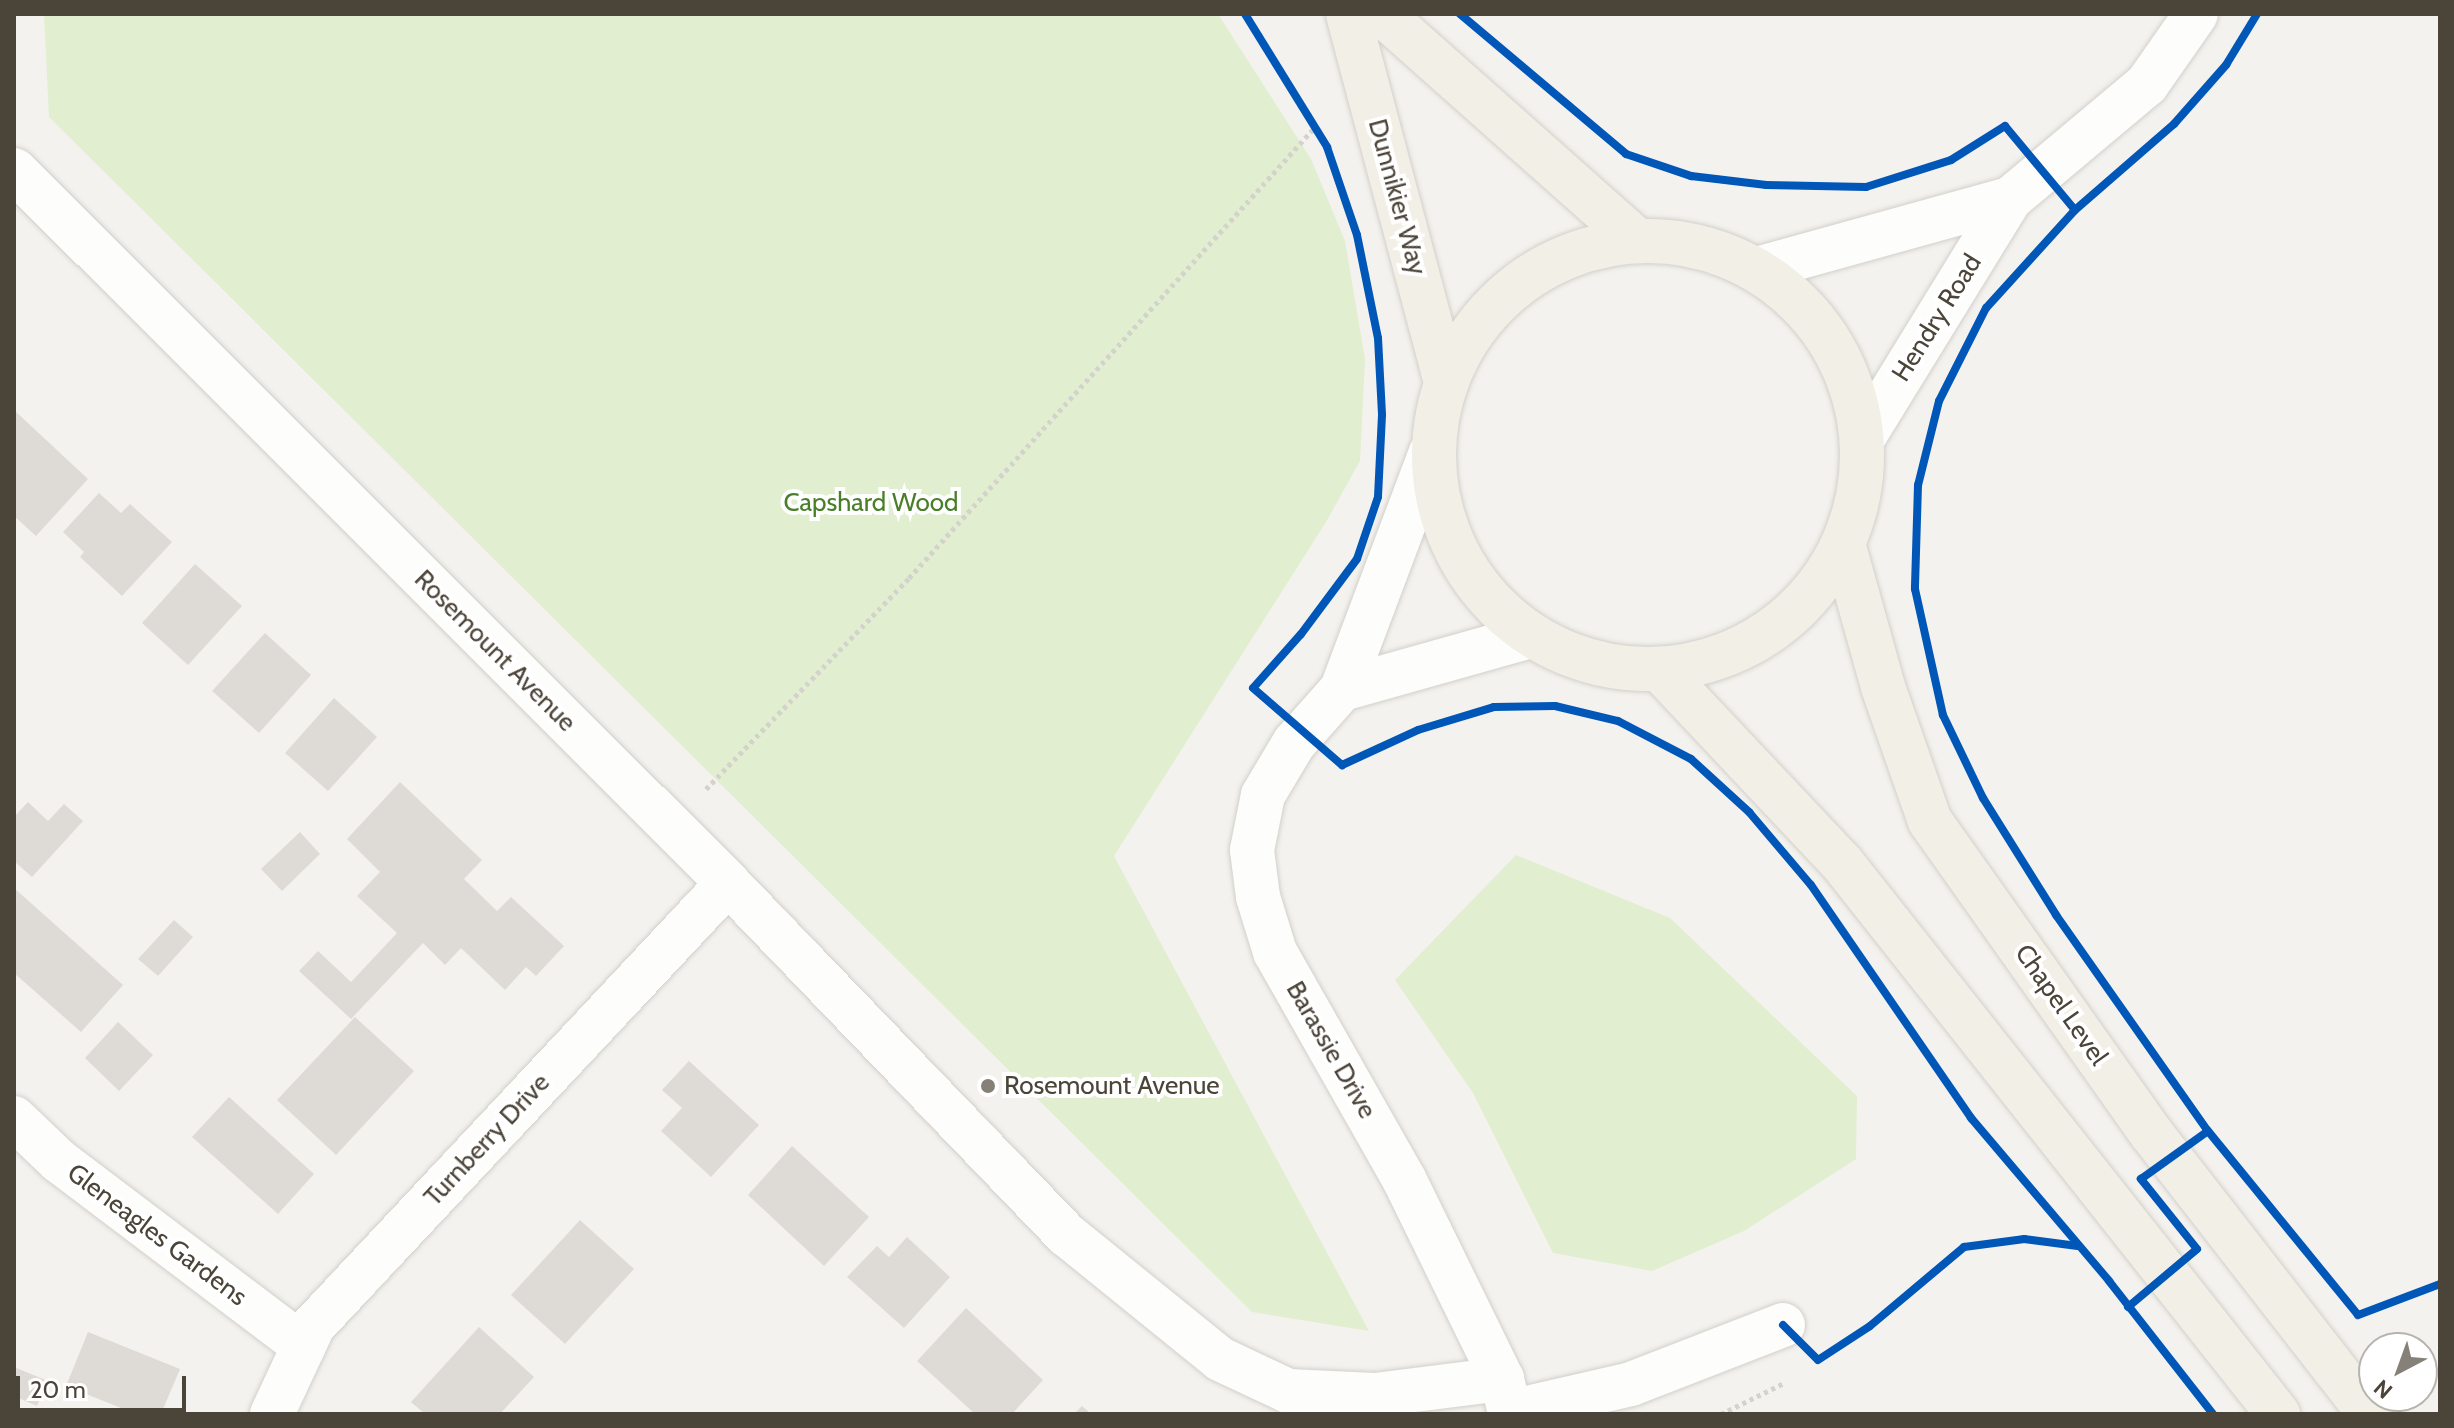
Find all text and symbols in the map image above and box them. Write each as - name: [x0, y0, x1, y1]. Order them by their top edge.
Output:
- street label: Dunnikier Way: [1361, 116, 1433, 278]
- street label: Hendry Road: [1886, 249, 1988, 387]
- park label: Capshard Wood: [783, 487, 959, 519]
- street label: Rosemount Avenue: [408, 564, 582, 738]
- street label: Chapel Level: [2008, 939, 2114, 1071]
- street label: Barassie Drive: [1279, 976, 1383, 1124]
- street label: Turnberry Drive: [418, 1067, 556, 1213]
- place label: Rosemount Avenue: [1004, 1070, 1220, 1102]
- marker: Rosemount Avenue: [979, 1077, 997, 1095]
- street label: Gleneagles Gardens: [61, 1157, 253, 1313]
- north arrow: [2358, 1332, 2438, 1412]
- scale bar: [20, 1360, 190, 1410]
- text: N: [2369, 1374, 2398, 1404]
- text: 20 m: [30, 1375, 86, 1404]

